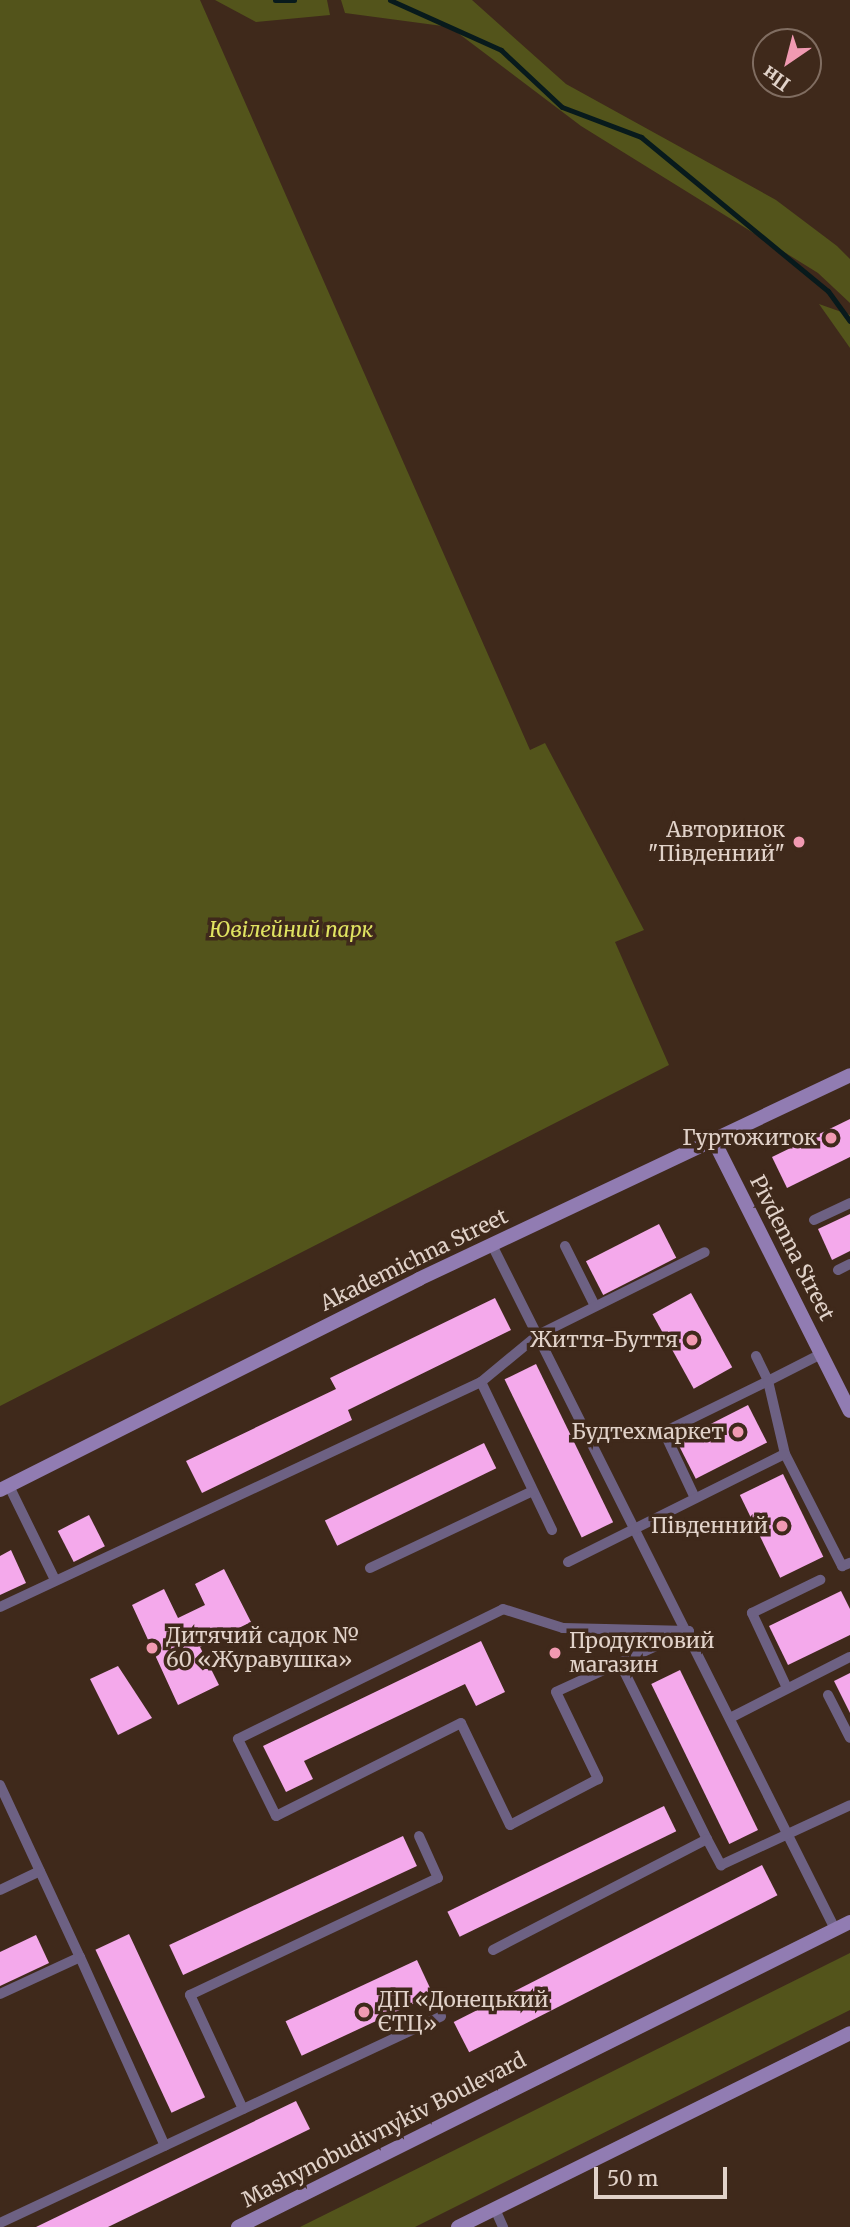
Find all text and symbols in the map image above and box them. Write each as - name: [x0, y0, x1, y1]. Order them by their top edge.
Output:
- north arrow: [752, 28, 822, 98]
- text: Пн: [758, 61, 795, 97]
- place label: Авторинок "Південний": [648, 817, 785, 867]
- marker: Авторинок "Південний": [791, 834, 807, 850]
- park label: Ювілейний парк: [209, 917, 373, 943]
- place label: Гуртожиток: [682, 1125, 817, 1151]
- marker: Гуртожиток: [823, 1130, 839, 1146]
- street label: Pivdenna Street: [745, 1171, 839, 1325]
- street label: Akademichna Street: [316, 1204, 512, 1316]
- place label: Життя-Буття: [530, 1327, 678, 1353]
- marker: Життя-Буття: [684, 1332, 700, 1348]
- place label: Будтехмаркет: [571, 1419, 724, 1445]
- marker: Будтехмаркет: [730, 1424, 746, 1440]
- place label: Південний: [651, 1513, 768, 1539]
- marker: Південний: [774, 1518, 790, 1534]
- place label: Дитячий садок № 60 «Журавушка»: [166, 1623, 360, 1673]
- place label: Продуктовий магазин: [569, 1628, 715, 1678]
- marker: Дитячий садок № 60 «Журавушка»: [144, 1640, 160, 1656]
- marker: Продуктовий магазин: [547, 1645, 563, 1661]
- place label: ДП «Донецький ЄТЦ»: [378, 1987, 549, 2037]
- marker: ДП «Донецький ЄТЦ»: [356, 2004, 372, 2020]
- street label: Mashynobudivnykiv Boulevard: [238, 2047, 530, 2213]
- scale bar: [598, 2154, 731, 2198]
- text: 50 m: [607, 2165, 658, 2192]

